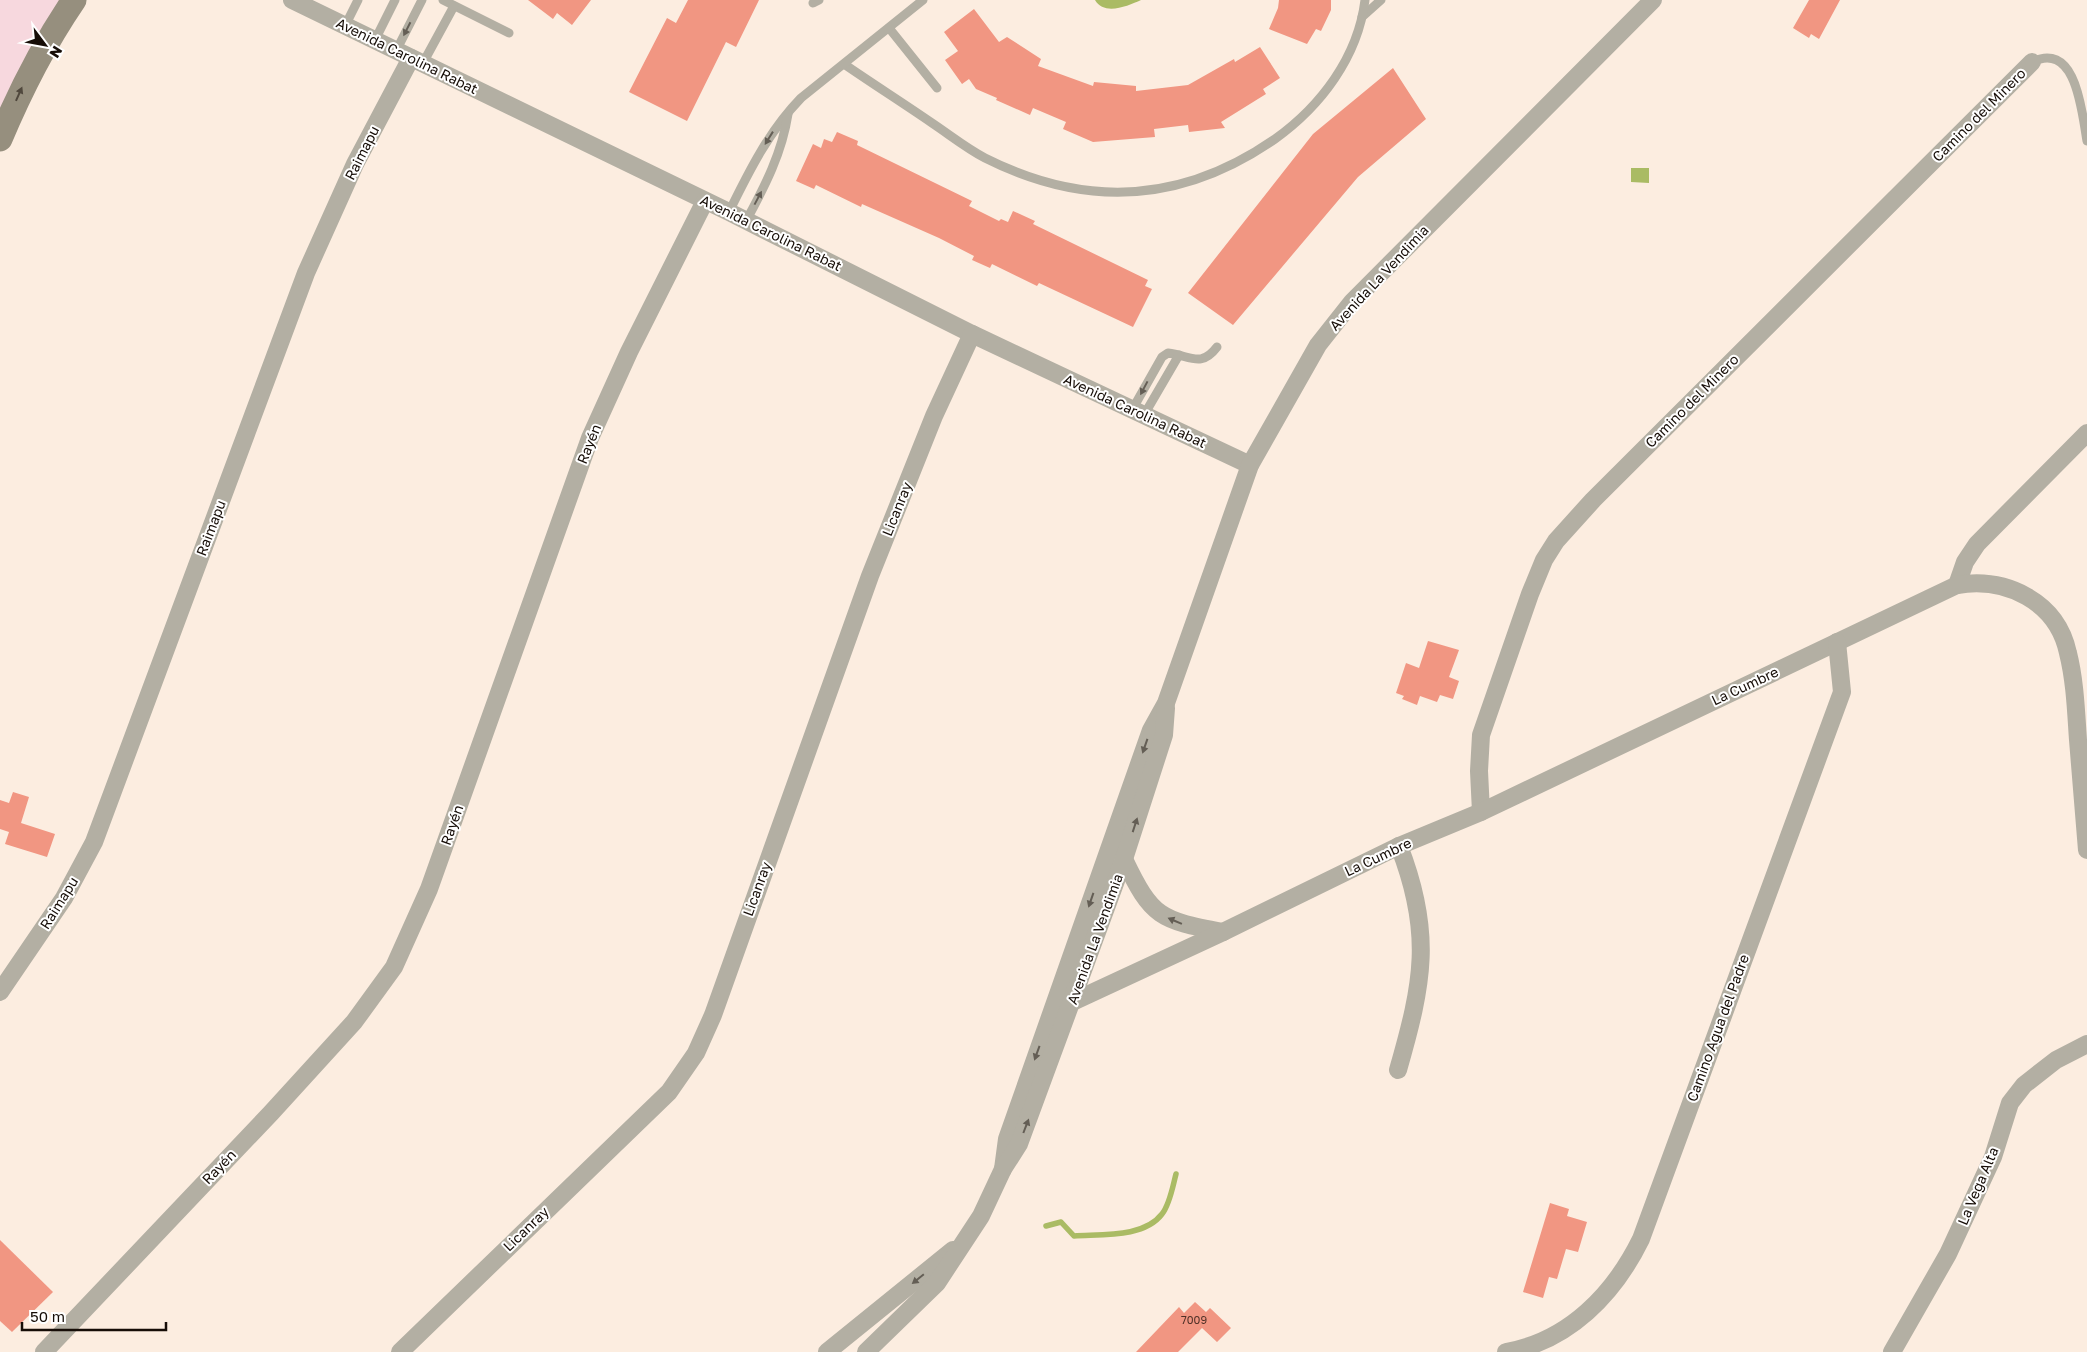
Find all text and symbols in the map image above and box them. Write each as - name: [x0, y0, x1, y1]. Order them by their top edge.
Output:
- street label: Avenida Carolina Rabat: [334, 14, 481, 97]
- north arrow: [20, 20, 70, 70]
- one-way arrow: [403, 22, 411, 36]
- text: N: [46, 43, 66, 61]
- street label: Camino del Minero: [1928, 64, 2029, 165]
- one-way arrow: [15, 87, 23, 101]
- street label: Raimapu: [341, 123, 382, 183]
- one-way arrow: [764, 131, 773, 145]
- street label: Avenida Carolina Rabat: [698, 191, 845, 274]
- one-way arrow: [754, 191, 762, 205]
- street label: Avenida La Vendimia: [1325, 221, 1432, 334]
- street label: Camino del Minero: [1641, 350, 1742, 451]
- street label: Avenida Carolina Rabat: [1061, 370, 1209, 451]
- one-way arrow: [1140, 381, 1148, 395]
- street label: Rayén: [573, 421, 604, 466]
- street label: Licanray: [878, 479, 915, 538]
- street label: Raimapu: [192, 498, 229, 558]
- street label: La Cumbre: [1709, 663, 1781, 708]
- one-way arrow: [1141, 739, 1148, 754]
- street label: Rayén: [437, 803, 466, 847]
- one-way arrow: [1132, 818, 1139, 833]
- street label: La Cumbre: [1342, 834, 1414, 879]
- street label: Licanray: [739, 859, 774, 918]
- street label: Avenida La Vendimia: [1063, 871, 1126, 1006]
- street label: Raimapu: [36, 873, 81, 932]
- one-way arrow: [1087, 892, 1095, 907]
- one-way arrow: [1167, 917, 1182, 925]
- street label: Camino Agua del Padre: [1683, 952, 1752, 1104]
- one-way arrow: [1033, 1046, 1041, 1061]
- one-way arrow: [1023, 1119, 1030, 1134]
- street label: La Vega Alta: [1953, 1144, 2002, 1227]
- street label: Rayén: [198, 1146, 239, 1187]
- street label: Licanray: [499, 1203, 552, 1254]
- one-way arrow: [912, 1274, 925, 1285]
- scale bar: [22, 1300, 166, 1332]
- text: 50 m: [30, 1307, 65, 1325]
- house number: 7009: [1181, 1313, 1207, 1326]

